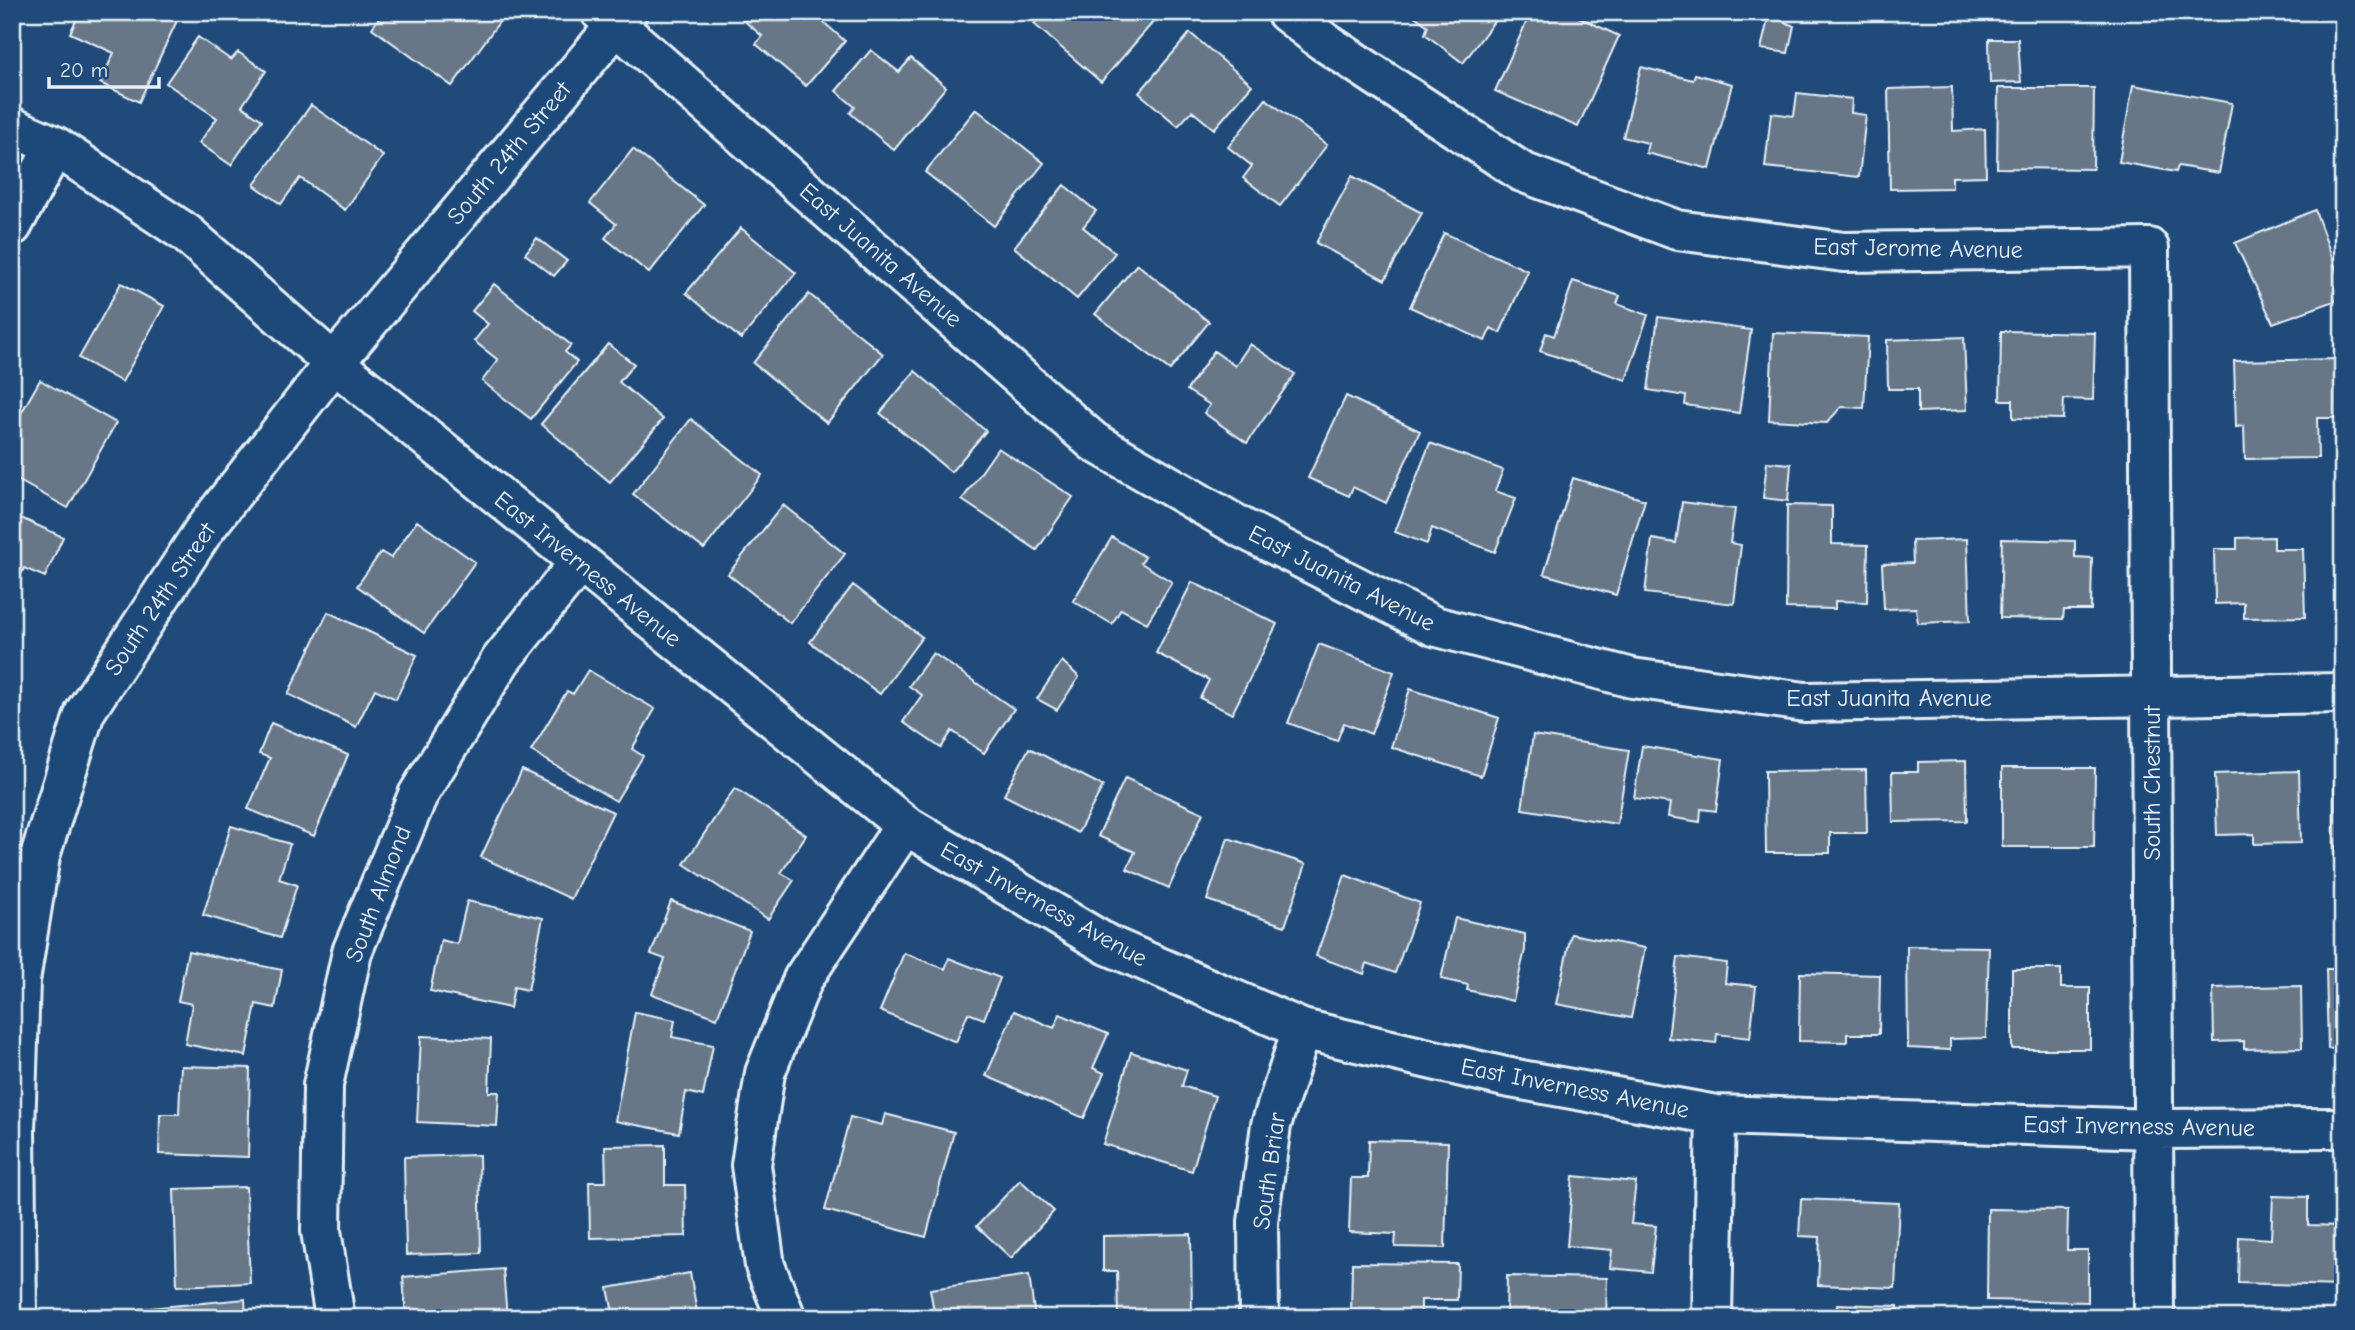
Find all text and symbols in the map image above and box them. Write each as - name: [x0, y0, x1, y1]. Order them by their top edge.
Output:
- scale bar: [49, 46, 159, 90]
- text: 20 m: [60, 58, 108, 82]
- street label: South 24th Street: [441, 75, 578, 230]
- street label: East Juanita Avenue: [794, 177, 968, 333]
- street label: East Jerome Avenue: [1813, 232, 2023, 264]
- street label: East Inverness Avenue: [489, 485, 687, 653]
- street label: South 24th Street: [99, 517, 222, 681]
- street label: East Juanita Avenue: [1244, 519, 1440, 637]
- street label: East Juanita Avenue: [1786, 684, 1992, 712]
- street label: South Chestnut: [2138, 704, 2166, 860]
- street label: South Almond: [339, 822, 417, 966]
- street label: East Inverness Avenue: [936, 836, 1152, 972]
- street label: East Inverness Avenue: [1459, 1052, 1691, 1124]
- street label: South Briar: [1247, 1110, 1291, 1231]
- street label: East Inverness Avenue: [2023, 1110, 2255, 1142]

